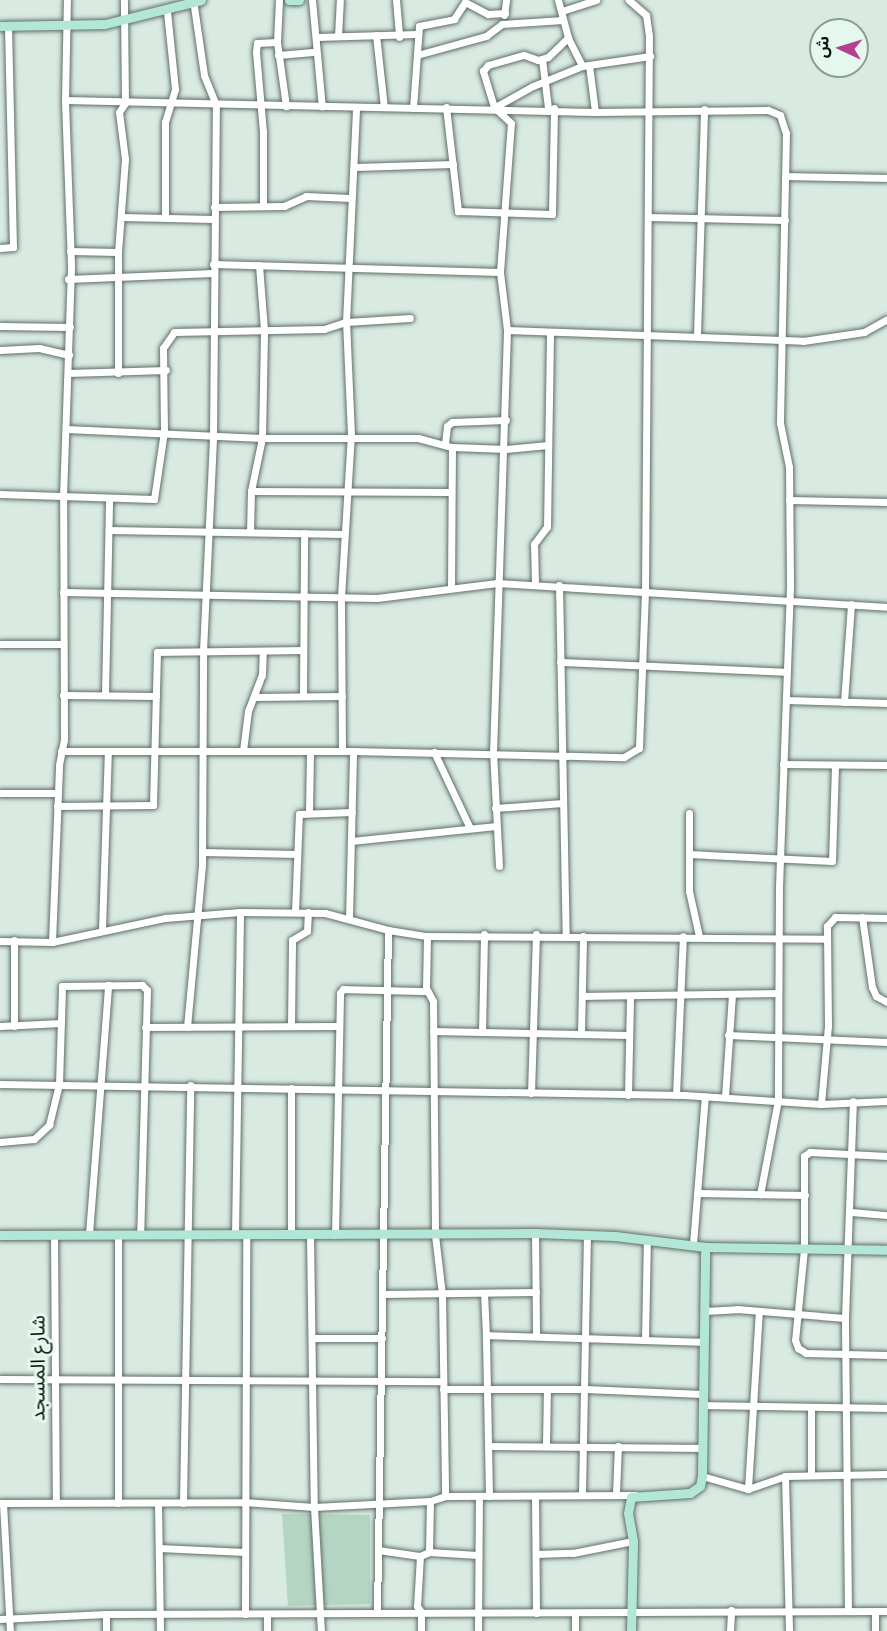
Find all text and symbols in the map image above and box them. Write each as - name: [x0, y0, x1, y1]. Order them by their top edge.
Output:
- north arrow: [809, 18, 869, 78]
- text: ش: [811, 35, 834, 59]
- street label: شارع المسجد: [26, 1315, 50, 1421]

